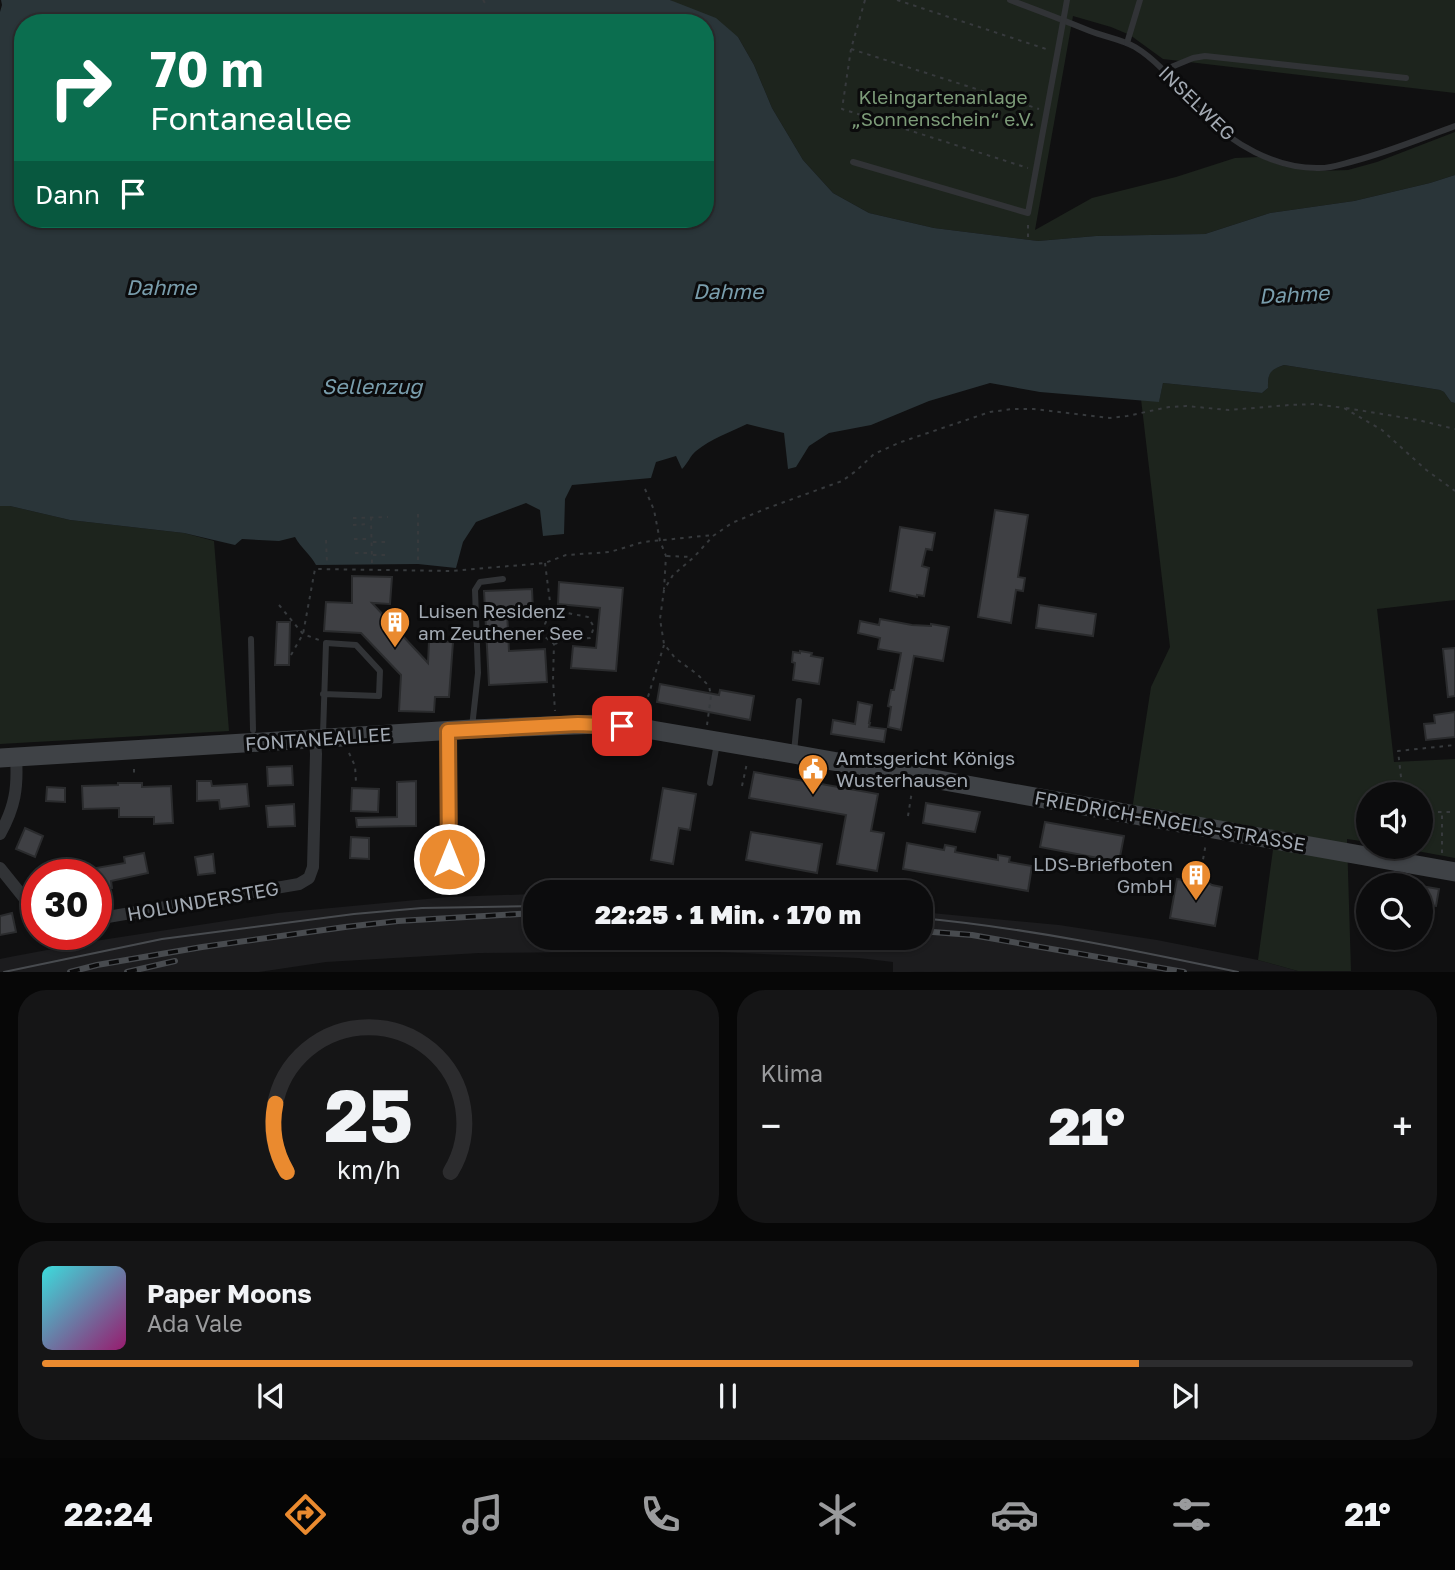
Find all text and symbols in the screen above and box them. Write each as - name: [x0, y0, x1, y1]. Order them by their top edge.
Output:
- text: 70 m: [150, 39, 264, 98]
- icon: right: [35, 42, 126, 133]
- street label: INSELWEG: [1154, 61, 1240, 145]
- park label: Kleingartenanlage „Sonnenschein“ e.V.: [851, 85, 1035, 130]
- text: Fontaneallee: [150, 99, 352, 137]
- icon: arrive: [114, 175, 152, 213]
- text: Dann: [35, 179, 100, 210]
- water label: Dahme: [126, 274, 198, 300]
- water label: Dahme: [693, 278, 765, 304]
- water label: Dahme: [1258, 279, 1332, 309]
- water label: Sellenzug: [322, 373, 424, 399]
- place label: Luisen Residenz am Zeuthener See: [418, 599, 583, 644]
- building icon: Luisen Residenz am Zeuthener See: [378, 605, 412, 649]
- pin: [592, 696, 652, 756]
- icon: arrive: [603, 707, 641, 745]
- street label: FONTANEALLEE: [244, 722, 392, 755]
- place label: Amtsgericht Königs Wusterhausen: [836, 746, 1015, 791]
- public building icon: Amtsgericht Königs Wusterhausen: [796, 752, 830, 796]
- map controls: [1356, 782, 1433, 950]
- button: sound: [1356, 782, 1433, 859]
- street label: FRIEDRICH-ENGELS-STRASSE: [1033, 785, 1307, 856]
- position arrow: [412, 822, 486, 896]
- place label: LDS-Briefboten GmbH: [1033, 852, 1173, 897]
- building icon: LDS-Briefboten GmbH: [1179, 858, 1213, 902]
- speed limit sign: 30: [21, 859, 112, 950]
- button: search: [1356, 873, 1433, 950]
- street label: HOLUNDERSTEG: [125, 876, 281, 925]
- text: 22:25 · 1 Min. · 170 m: [595, 899, 861, 930]
- text: Klima: [761, 1059, 823, 1087]
- text: 25: [324, 1072, 413, 1159]
- text: 21°: [1048, 1094, 1125, 1156]
- text: −: [761, 1103, 781, 1148]
- text: +: [1392, 1103, 1413, 1148]
- text: km/h: [336, 1154, 400, 1185]
- text: Paper Moons: [147, 1278, 312, 1309]
- text: Ada Vale: [147, 1309, 243, 1337]
- icon: previous: [252, 1377, 290, 1415]
- icon: pause: [709, 1377, 747, 1415]
- icon: next: [1166, 1377, 1204, 1415]
- icon: directions: [281, 1490, 330, 1539]
- icon: music: [458, 1490, 507, 1539]
- icon: phone: [636, 1490, 685, 1539]
- icon: climate: [813, 1490, 862, 1539]
- icon: car: [990, 1490, 1039, 1539]
- icon: filters: [1167, 1490, 1216, 1539]
- text: 22:24: [64, 1495, 153, 1533]
- text: 21°: [1344, 1495, 1391, 1533]

